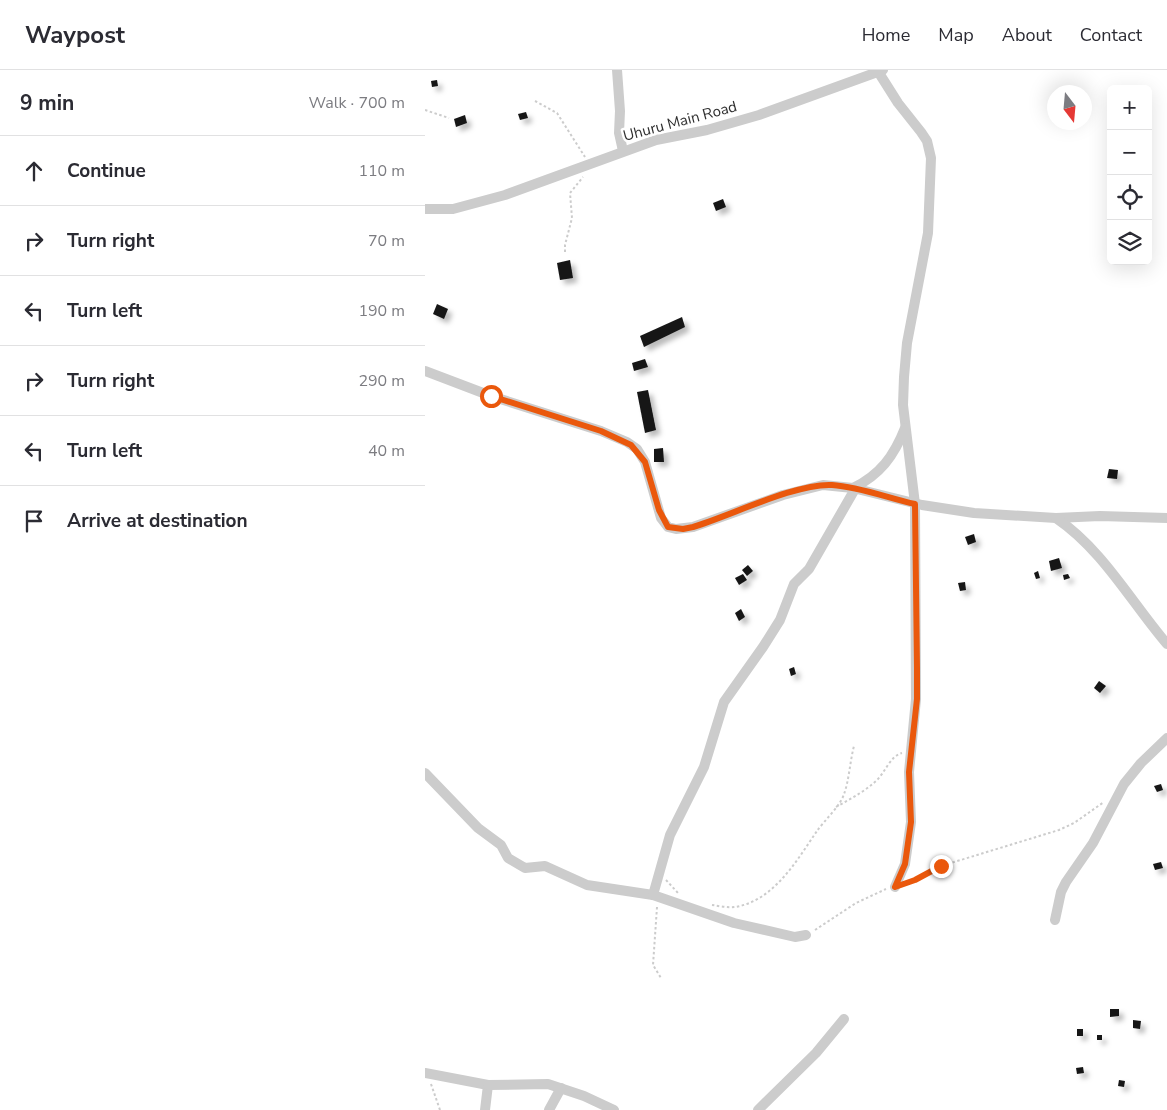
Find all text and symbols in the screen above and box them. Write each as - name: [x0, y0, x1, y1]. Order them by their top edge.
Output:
- text: Waypost: [25, 19, 125, 51]
- text: Home: [862, 23, 910, 47]
- text: Map: [938, 23, 974, 47]
- text: About: [1002, 23, 1052, 47]
- text: Contact: [1080, 23, 1142, 47]
- north arrow: [1047, 85, 1092, 130]
- map controls: [1107, 85, 1152, 265]
- button: +: [1107, 85, 1152, 130]
- text: 9 min: [20, 89, 74, 117]
- text: Walk · 700 m: [309, 92, 405, 114]
- street label: Uhuru Main Road: [621, 96, 739, 146]
- button: −: [1107, 130, 1152, 175]
- icon: ahead: [20, 157, 48, 185]
- text: Continue: [67, 158, 146, 184]
- text: 110 m: [358, 160, 405, 182]
- button: locate: [1107, 175, 1152, 220]
- button: layers: [1107, 220, 1152, 265]
- icon: right: [20, 227, 48, 255]
- text: Turn right: [67, 228, 154, 254]
- text: 70 m: [368, 230, 405, 252]
- icon: left: [20, 297, 48, 325]
- text: Turn left: [67, 298, 142, 324]
- text: 190 m: [358, 300, 405, 322]
- icon: right: [20, 367, 48, 395]
- text: Turn right: [67, 368, 154, 394]
- text: 290 m: [358, 370, 405, 392]
- route start: [480, 385, 503, 408]
- icon: left: [20, 437, 48, 465]
- text: Turn left: [67, 438, 142, 464]
- text: 40 m: [368, 440, 405, 462]
- icon: arrive: [20, 507, 48, 535]
- text: Arrive at destination: [67, 508, 248, 534]
- route end: [930, 855, 953, 878]

